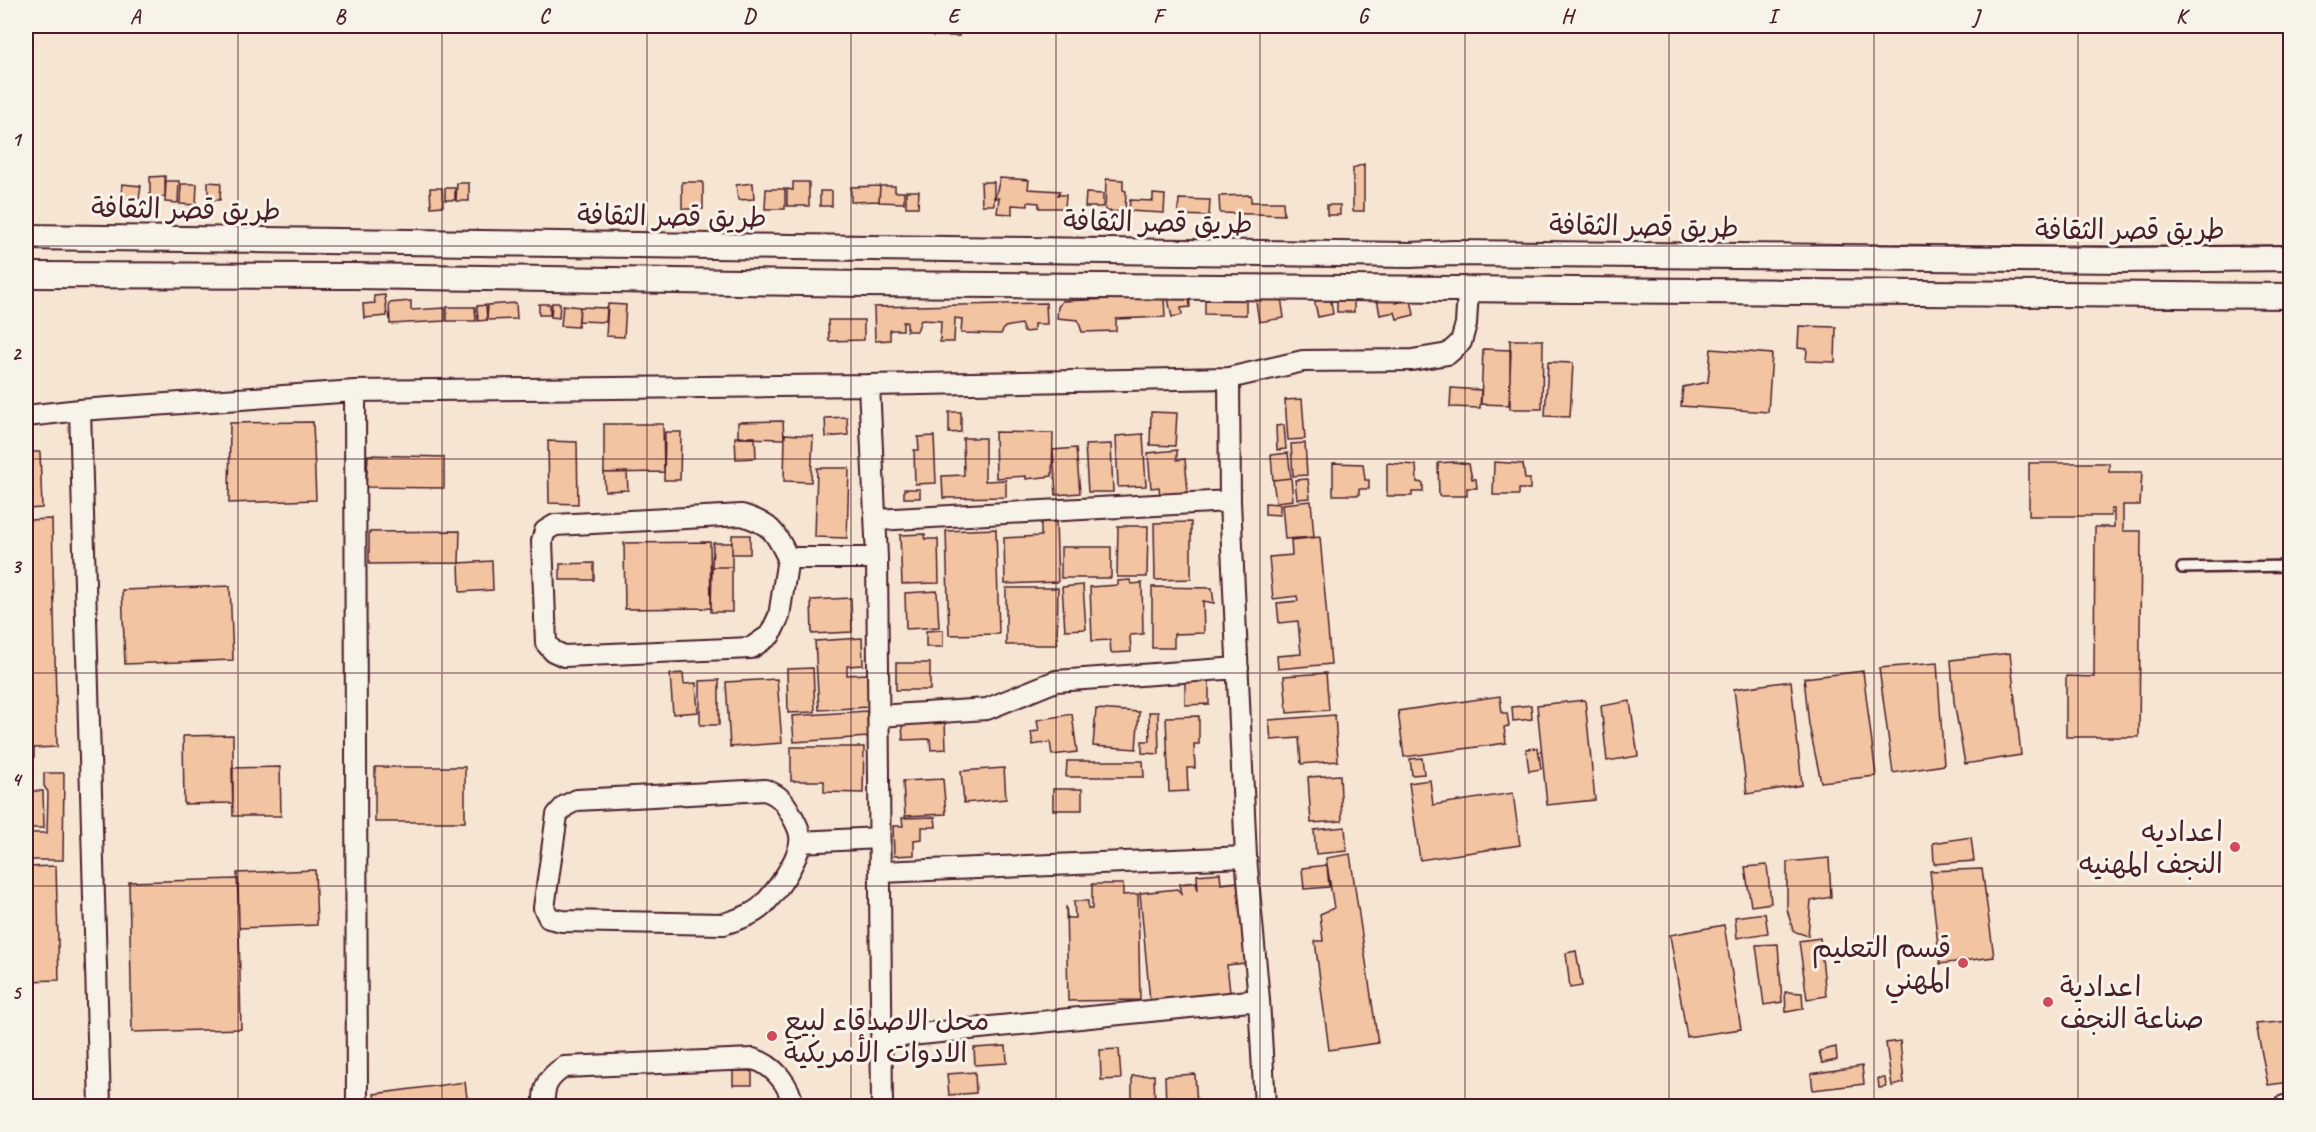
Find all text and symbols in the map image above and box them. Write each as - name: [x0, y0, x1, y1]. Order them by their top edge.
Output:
- text: A: [130, 4, 142, 29]
- text: B: [335, 4, 347, 29]
- text: C: [539, 4, 551, 29]
- text: D: [743, 4, 757, 29]
- text: E: [948, 4, 962, 29]
- text: F: [1153, 4, 1167, 29]
- text: G: [1358, 4, 1371, 29]
- text: H: [1561, 4, 1576, 29]
- text: I: [1768, 4, 1781, 29]
- text: J: [1971, 4, 1983, 29]
- text: K: [2176, 4, 2190, 29]
- text: 1: [12, 127, 23, 152]
- street label: طريق قصر الثقافة: [91, 190, 281, 228]
- street label: طريق قصر الثقافة: [577, 197, 767, 235]
- street label: طريق قصر الثقافة: [1063, 203, 1253, 241]
- street label: طريق قصر الثقافة: [1549, 207, 1739, 245]
- street label: طريق قصر الثقافة: [2035, 212, 2225, 247]
- text: 2: [12, 341, 23, 366]
- text: 3: [12, 554, 23, 579]
- text: 4: [12, 767, 24, 792]
- place label: اعداديه النجف المهنيه: [2079, 814, 2223, 881]
- marker: اعداديه النجف المهنيه: [2228, 840, 2242, 854]
- place label: قسم التعليم المهني: [1812, 930, 1951, 1004]
- marker: قسم التعليم المهني: [1956, 956, 1970, 970]
- place label: اعدادية صناعة النجف: [2060, 969, 2204, 1036]
- text: 5: [12, 980, 23, 1005]
- marker: اعدادية صناعة النجف: [2041, 995, 2055, 1009]
- place label: محل الاصدقاء لبيع الادوات الأمريكية: [784, 1003, 989, 1070]
- marker: محل الاصدقاء لبيع الادوات الأمريكية: [765, 1029, 779, 1043]

